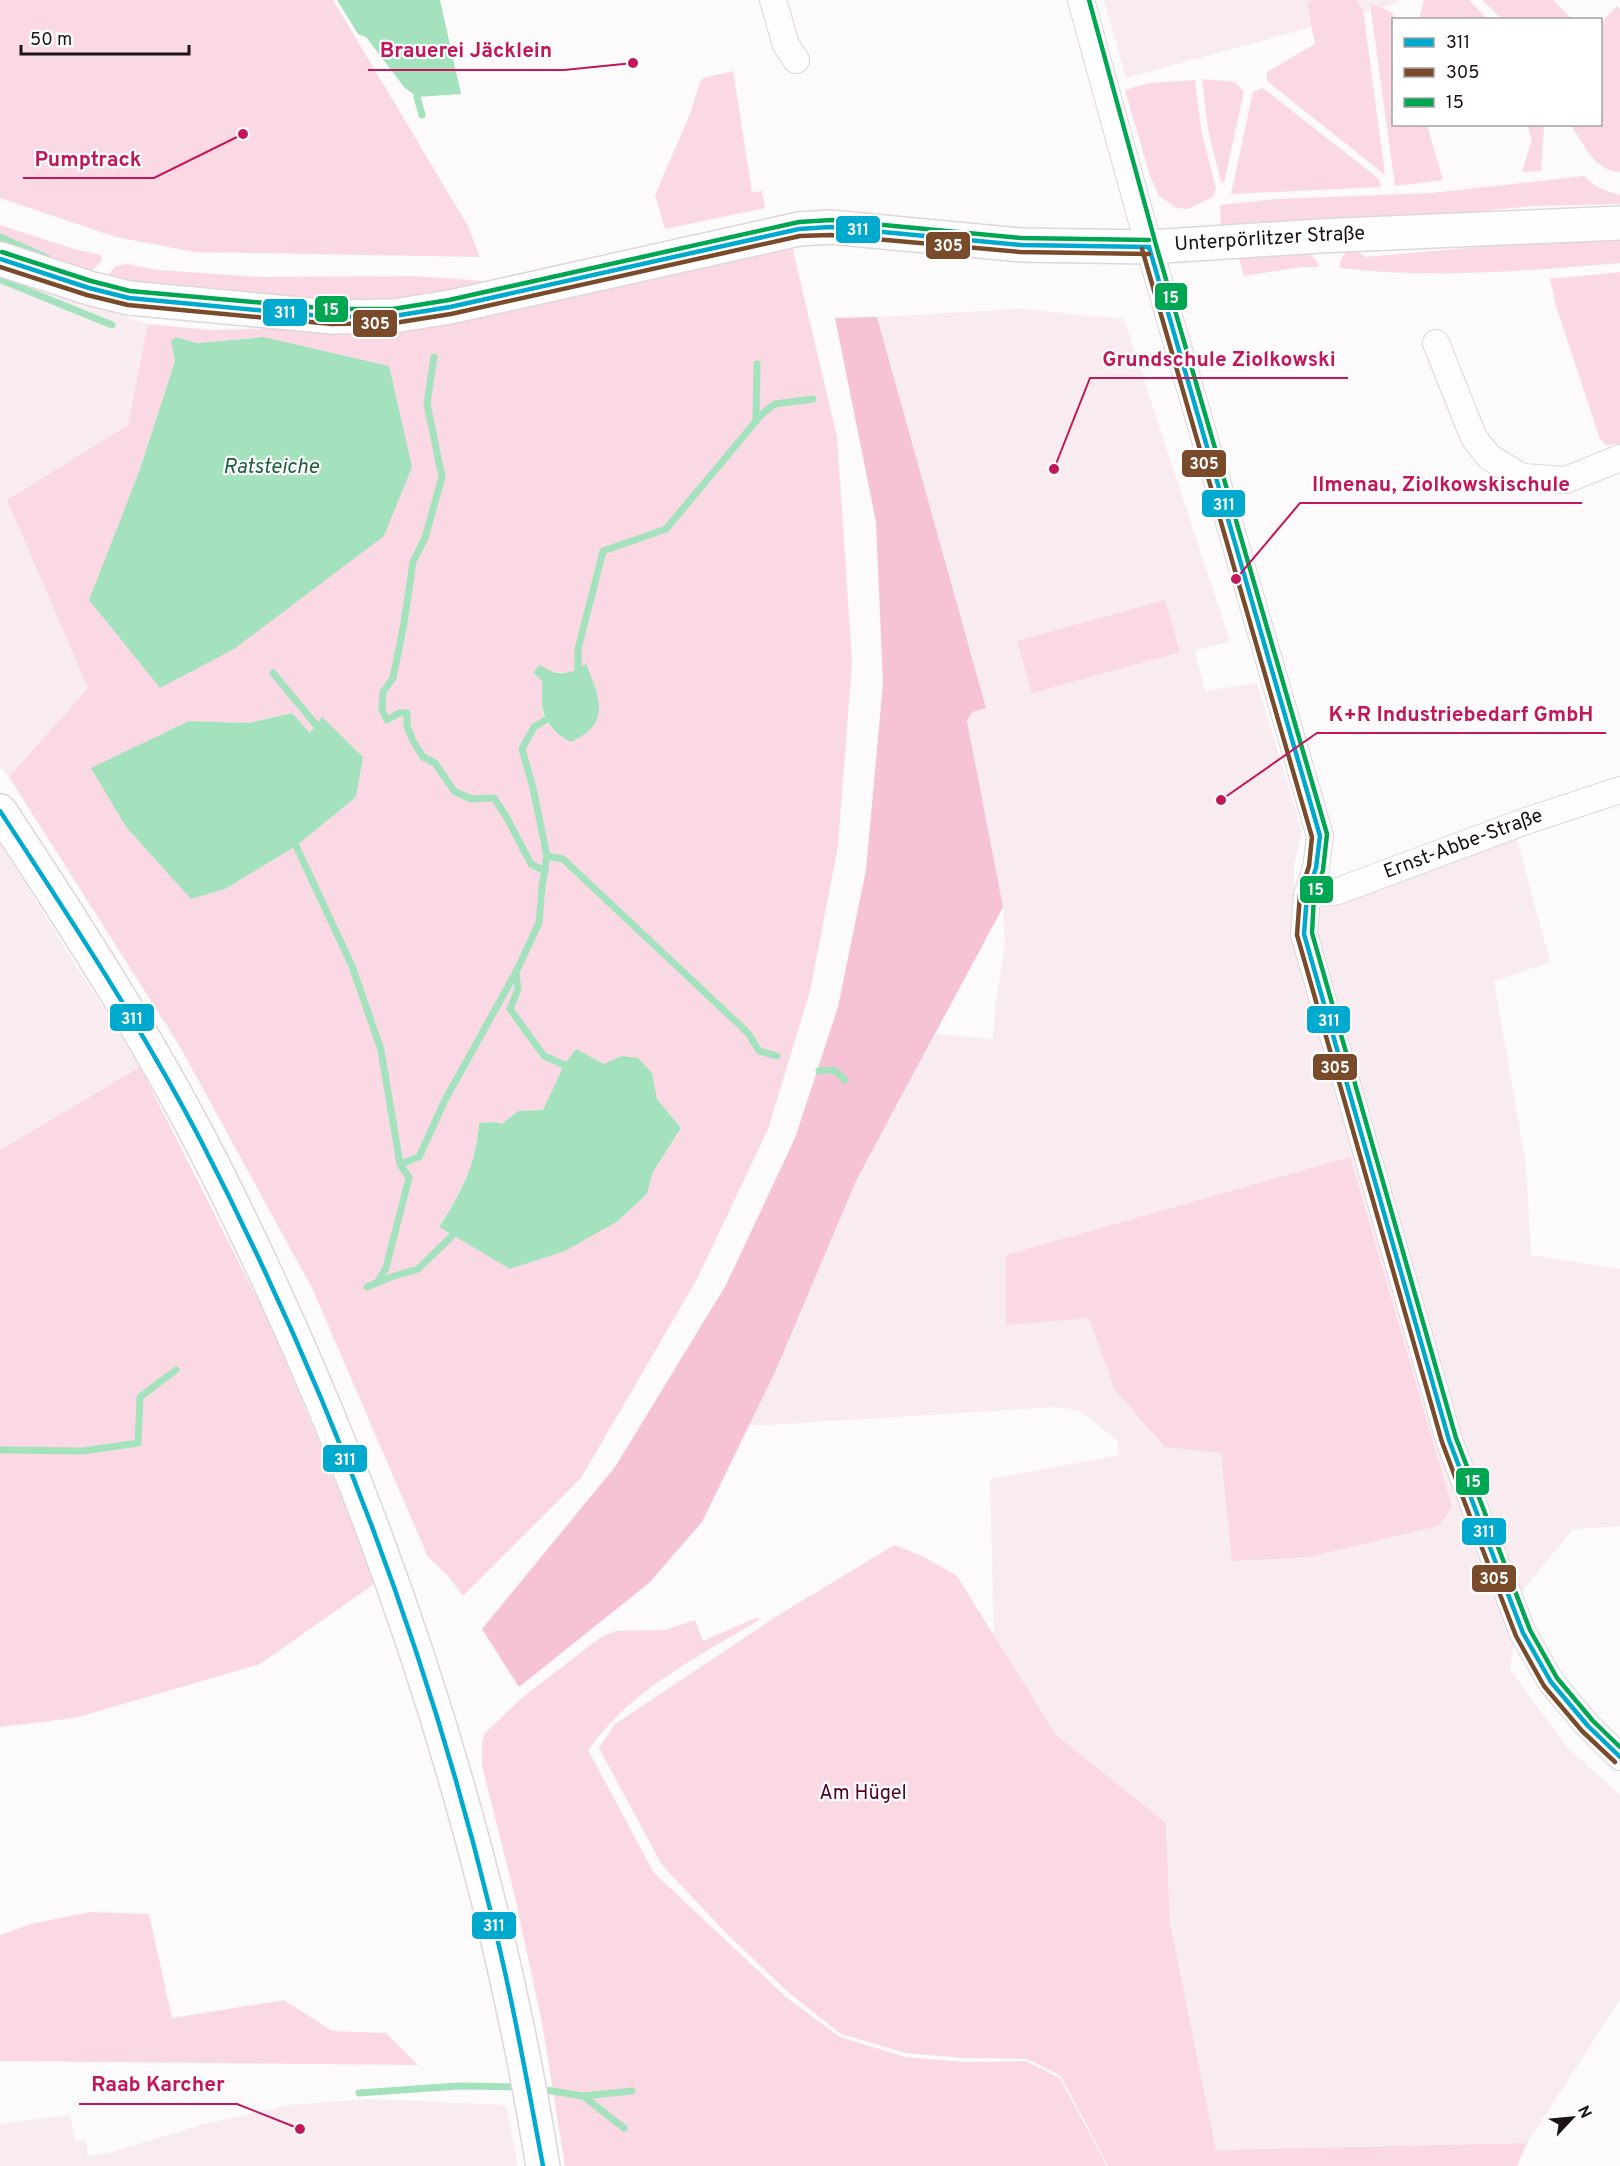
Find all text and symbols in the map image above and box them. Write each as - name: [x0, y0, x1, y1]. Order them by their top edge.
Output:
- scale bar: [21, 18, 189, 56]
- legend: [1392, 18, 1602, 126]
- text: 50 m: [30, 29, 72, 52]
- callout: Brauerei Jäcklein: [368, 31, 564, 70]
- text: 311: [1446, 32, 1470, 55]
- text: Brauerei Jäcklein: [380, 38, 552, 65]
- text: 305: [1446, 62, 1479, 85]
- text: 15: [1446, 92, 1464, 115]
- callout: Pumptrack: [23, 139, 154, 178]
- text: Pumptrack: [34, 147, 142, 174]
- line badge: 311: [835, 215, 881, 244]
- text: 311: [847, 221, 869, 241]
- street label: Unterpörlitzer Straße: [1174, 221, 1366, 258]
- line badge: 305: [925, 231, 971, 260]
- text: 305: [933, 237, 963, 257]
- line badge: 15: [1154, 282, 1188, 311]
- text: 15: [1163, 289, 1179, 309]
- line badge: 15: [314, 295, 349, 323]
- line badge: 311: [262, 298, 308, 327]
- text: 15: [323, 301, 339, 321]
- text: 311: [274, 304, 296, 324]
- line badge: 305: [352, 309, 398, 338]
- text: 305: [360, 315, 390, 335]
- callout: Grundschule Ziolkowski: [1090, 339, 1348, 378]
- text: Grundschule Ziolkowski: [1102, 347, 1336, 374]
- line badge: 305: [1181, 449, 1227, 478]
- water label: Ratsteiche: [223, 454, 320, 481]
- text: 305: [1189, 455, 1219, 475]
- callout: Ilmenau, Ziolkowskischule: [1300, 464, 1582, 503]
- text: Ilmenau, Ziolkowskischule: [1312, 472, 1570, 499]
- line badge: 311: [1201, 489, 1246, 518]
- text: 311: [1213, 496, 1235, 516]
- callout: K+R Industriebedarf GmbH: [1317, 694, 1606, 733]
- text: K+R Industriebedarf GmbH: [1329, 702, 1593, 729]
- street label: Ernst-Abbe-Straße: [1380, 803, 1546, 886]
- line badge: 15: [1299, 875, 1334, 904]
- text: 15: [1308, 881, 1324, 901]
- line badge: 311: [109, 1003, 155, 1032]
- line badge: 311: [1306, 1005, 1351, 1034]
- text: 311: [121, 1010, 143, 1030]
- text: 311: [1318, 1012, 1340, 1032]
- line badge: 305: [1312, 1053, 1358, 1081]
- text: 305: [1320, 1059, 1350, 1079]
- line badge: 311: [322, 1444, 368, 1473]
- text: 311: [334, 1451, 356, 1471]
- line badge: 15: [1455, 1467, 1490, 1496]
- text: 15: [1465, 1473, 1481, 1493]
- line badge: 311: [1461, 1517, 1507, 1546]
- text: 311: [1473, 1523, 1495, 1543]
- line badge: 305: [1471, 1564, 1517, 1593]
- text: 305: [1479, 1570, 1509, 1590]
- park label: Am Hügel: [819, 1781, 907, 1807]
- line badge: 311: [471, 1911, 517, 1940]
- text: 311: [483, 1917, 505, 1937]
- callout: Raab Karcher: [79, 2065, 237, 2104]
- text: Raab Karcher: [91, 2072, 225, 2099]
- north arrow: [1542, 2088, 1602, 2148]
- text: N: [1572, 2103, 1595, 2122]

